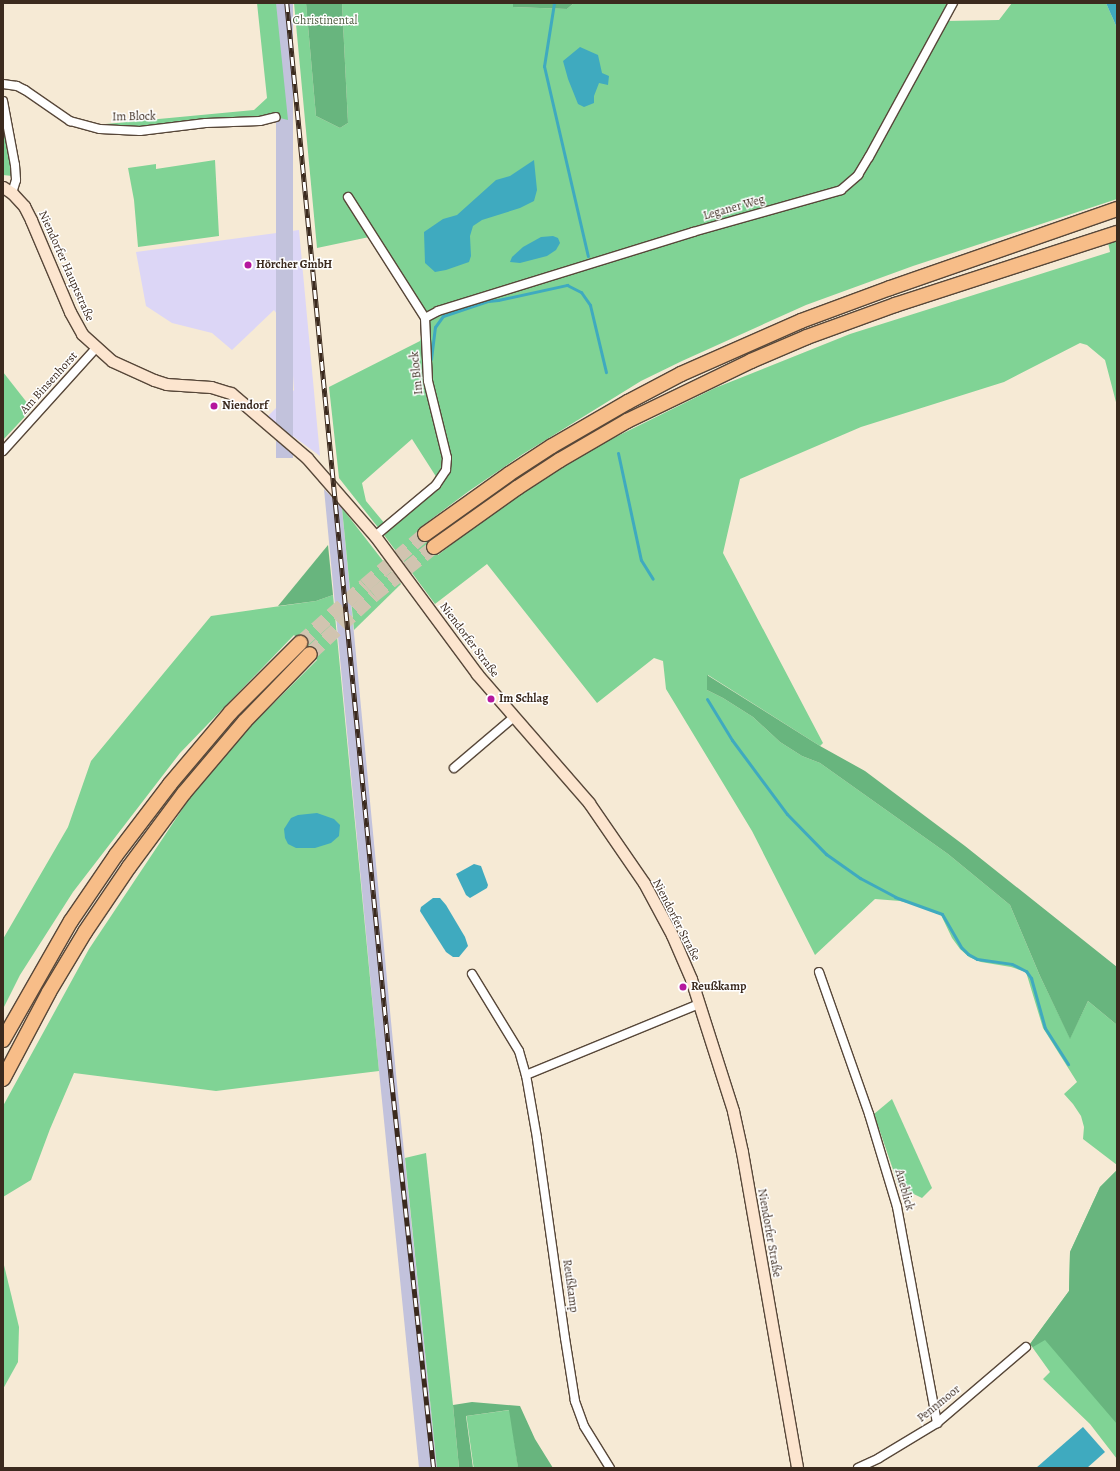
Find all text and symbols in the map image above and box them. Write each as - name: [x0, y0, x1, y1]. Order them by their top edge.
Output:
- park label: Christinental: [292, 14, 358, 28]
- street label: Im Block: [112, 109, 156, 125]
- street label: Leganer Weg: [702, 192, 766, 224]
- street label: Niendorfer Hauptstraße: [35, 209, 97, 323]
- place label: Hörcher GmbH: [256, 258, 332, 272]
- marker: Hörcher GmbH: [243, 260, 253, 270]
- street label: Am Binsenhorst: [17, 349, 81, 417]
- street label: Im Block: [408, 351, 426, 395]
- place label: Niendorf: [222, 399, 268, 413]
- marker: Niendorf: [209, 401, 219, 411]
- street label: Niendorfer Straße: [436, 600, 502, 680]
- place label: Im Schlag: [499, 692, 548, 706]
- marker: Im Schlag: [486, 694, 496, 704]
- street label: Niendorfer Straße: [649, 877, 703, 963]
- place label: Reußkamp: [691, 980, 746, 994]
- marker: Reußkamp: [678, 982, 688, 992]
- street label: Aueblick: [891, 1168, 917, 1212]
- street label: Niendorfer Straße: [754, 1188, 784, 1278]
- street label: Reußkamp: [559, 1258, 581, 1314]
- street label: Pennmoor: [915, 1382, 963, 1426]

